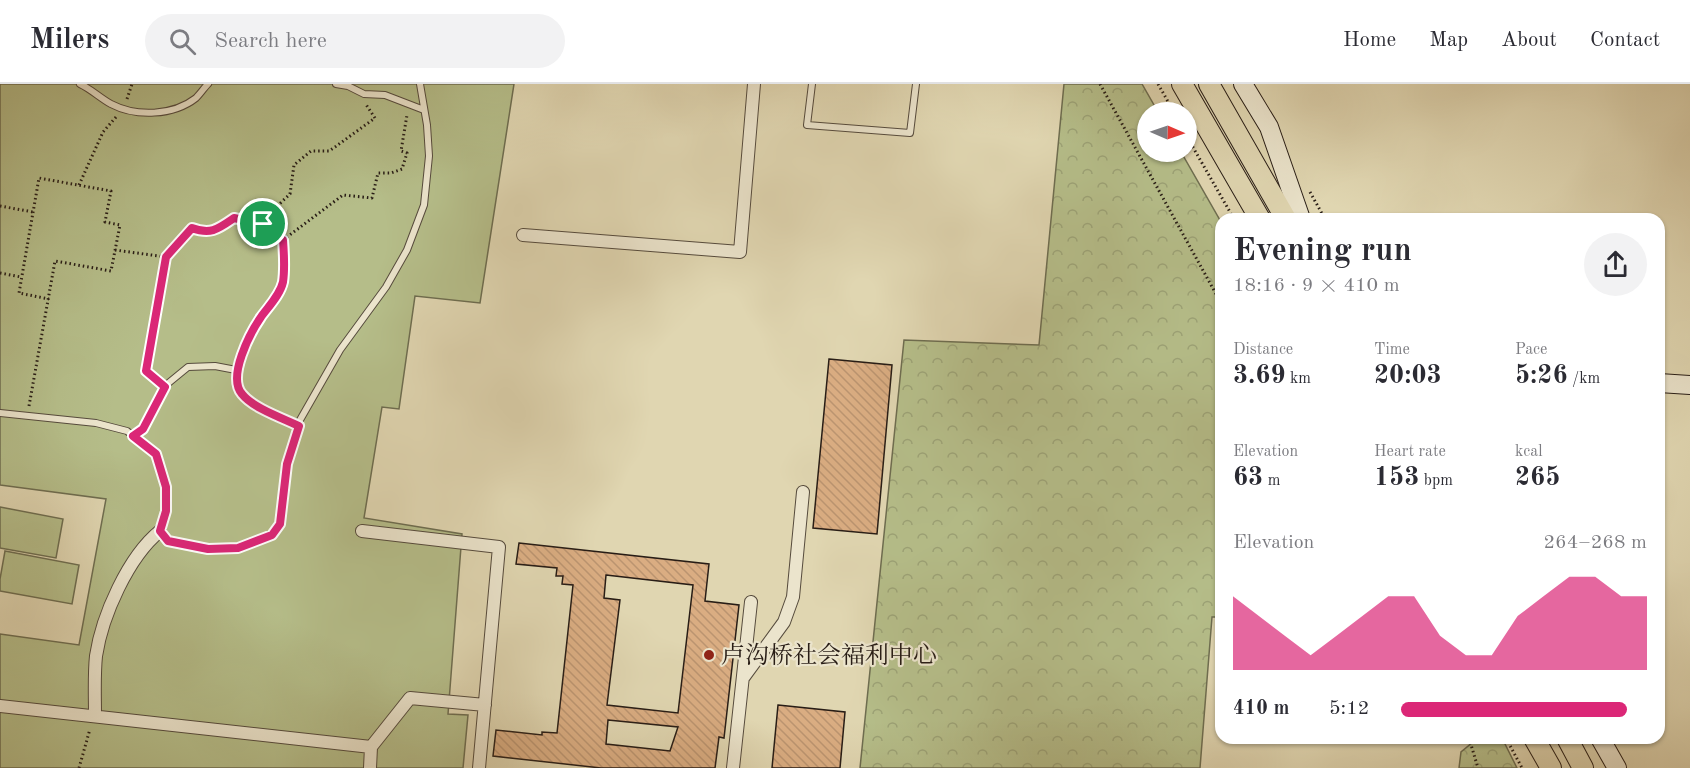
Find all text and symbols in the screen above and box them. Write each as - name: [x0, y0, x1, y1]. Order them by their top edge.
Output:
- search box: [145, 14, 565, 68]
- icon: search: [166, 25, 199, 58]
- text: Milers: [30, 27, 109, 55]
- text: Search here: [214, 30, 327, 52]
- text: Home: [1343, 30, 1396, 51]
- text: Map: [1429, 30, 1468, 51]
- text: About: [1501, 30, 1557, 51]
- text: Contact: [1590, 30, 1660, 51]
- north arrow: [1137, 102, 1197, 162]
- map controls: [1137, 102, 1197, 162]
- pin: [237, 198, 288, 249]
- icon: arrive: [246, 207, 279, 240]
- button: share: [1584, 233, 1647, 296]
- text: Evening run: [1233, 235, 1412, 268]
- text: 18:16 · 9 × 410 m: [1233, 276, 1400, 296]
- text: Distance: [1233, 342, 1293, 358]
- text: Time: [1374, 342, 1410, 358]
- text: Pace: [1515, 342, 1547, 358]
- text: 3.69: [1233, 363, 1286, 389]
- text: 20:03: [1374, 363, 1442, 389]
- text: 5:26: [1515, 363, 1568, 389]
- text: km: [1286, 371, 1311, 387]
- text: /km: [1568, 371, 1600, 387]
- text: Elevation: [1233, 444, 1298, 460]
- text: Heart rate: [1374, 444, 1446, 460]
- text: kcal: [1515, 444, 1543, 460]
- text: 63: [1233, 465, 1263, 491]
- text: 153: [1374, 465, 1419, 491]
- text: 265: [1515, 465, 1560, 491]
- text: m: [1263, 473, 1280, 489]
- text: bpm: [1419, 473, 1453, 489]
- text: Elevation: [1233, 533, 1314, 553]
- text: 264–268 m: [1544, 533, 1647, 553]
- place label: 卢沟桥社会福利中心: [721, 642, 937, 669]
- marker: 卢沟桥社会福利中心: [702, 648, 716, 662]
- text: 410 m: [1233, 699, 1289, 719]
- text: 5:12: [1329, 699, 1369, 719]

